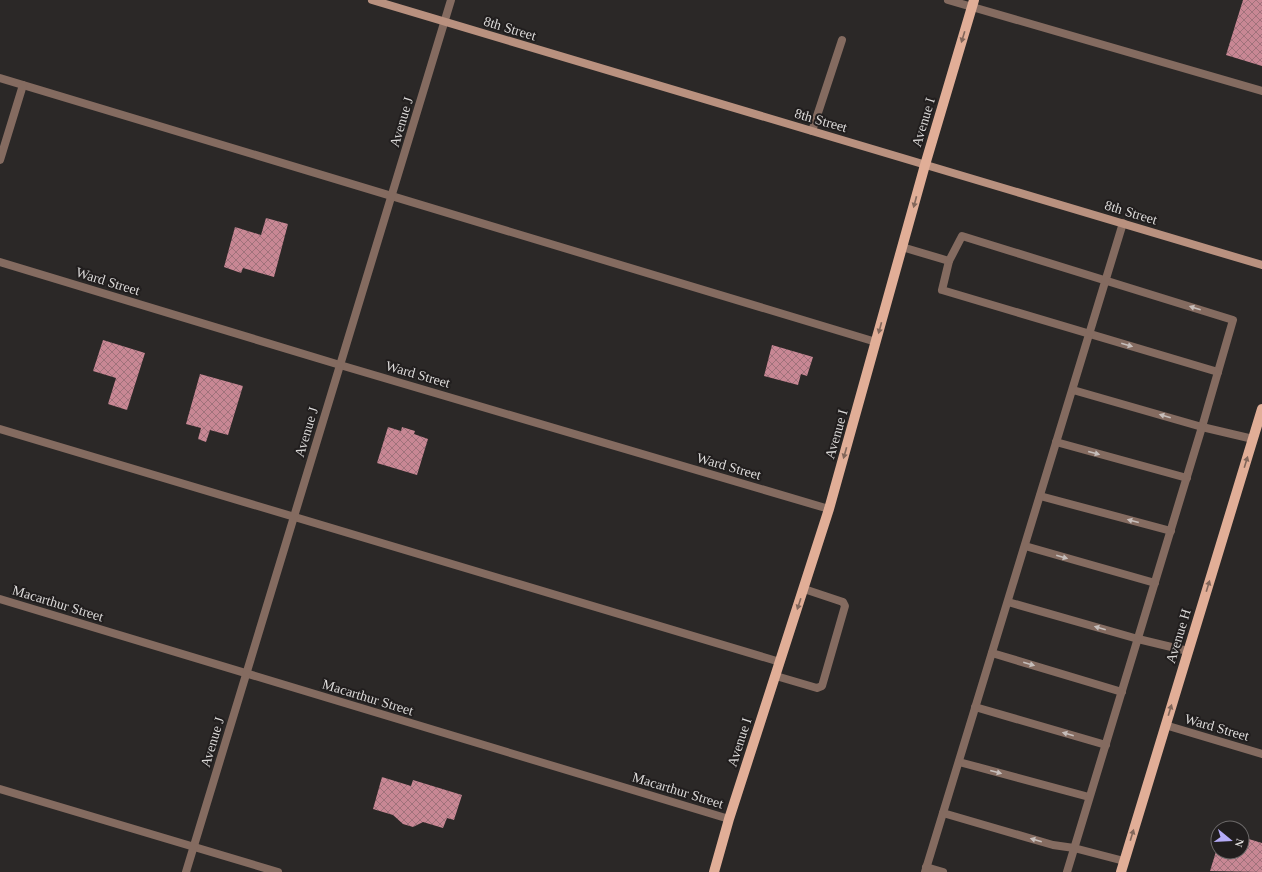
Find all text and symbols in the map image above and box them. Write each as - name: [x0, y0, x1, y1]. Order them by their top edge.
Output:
- street label: 8th Street: [482, 13, 538, 44]
- one-way arrow: [960, 32, 966, 44]
- street label: Avenue J: [387, 95, 416, 149]
- street label: Avenue I: [909, 95, 938, 149]
- street label: 8th Street: [793, 106, 849, 135]
- one-way arrow: [912, 197, 918, 209]
- street label: 8th Street: [1103, 197, 1159, 228]
- street label: Ward Street: [74, 265, 142, 298]
- one-way arrow: [1189, 305, 1201, 311]
- one-way arrow: [877, 322, 883, 334]
- one-way arrow: [1121, 342, 1133, 348]
- street label: Ward Street: [384, 358, 452, 391]
- street label: Avenue J: [292, 405, 321, 459]
- street label: Avenue I: [822, 407, 851, 461]
- one-way arrow: [1159, 413, 1171, 419]
- one-way arrow: [842, 447, 848, 459]
- street label: Ward Street: [695, 450, 763, 483]
- one-way arrow: [1088, 450, 1100, 456]
- one-way arrow: [1243, 455, 1249, 467]
- one-way arrow: [1127, 517, 1139, 523]
- one-way arrow: [1056, 554, 1068, 560]
- one-way arrow: [1205, 580, 1211, 592]
- street label: Macarthur Street: [10, 582, 105, 624]
- one-way arrow: [796, 598, 802, 610]
- street label: Avenue H: [1163, 607, 1194, 665]
- one-way arrow: [1094, 625, 1106, 631]
- one-way arrow: [1024, 661, 1036, 667]
- street label: Macarthur Street: [320, 676, 415, 718]
- one-way arrow: [1167, 704, 1173, 716]
- street label: Ward Street: [1183, 711, 1251, 744]
- street label: Avenue J: [198, 715, 227, 769]
- street label: Avenue I: [725, 715, 755, 769]
- one-way arrow: [1062, 731, 1074, 737]
- street label: Macarthur Street: [630, 769, 725, 811]
- one-way arrow: [990, 770, 1003, 776]
- north arrow: [1210, 820, 1250, 860]
- one-way arrow: [1129, 828, 1135, 840]
- one-way arrow: [1030, 837, 1042, 843]
- text: N: [1233, 837, 1246, 849]

